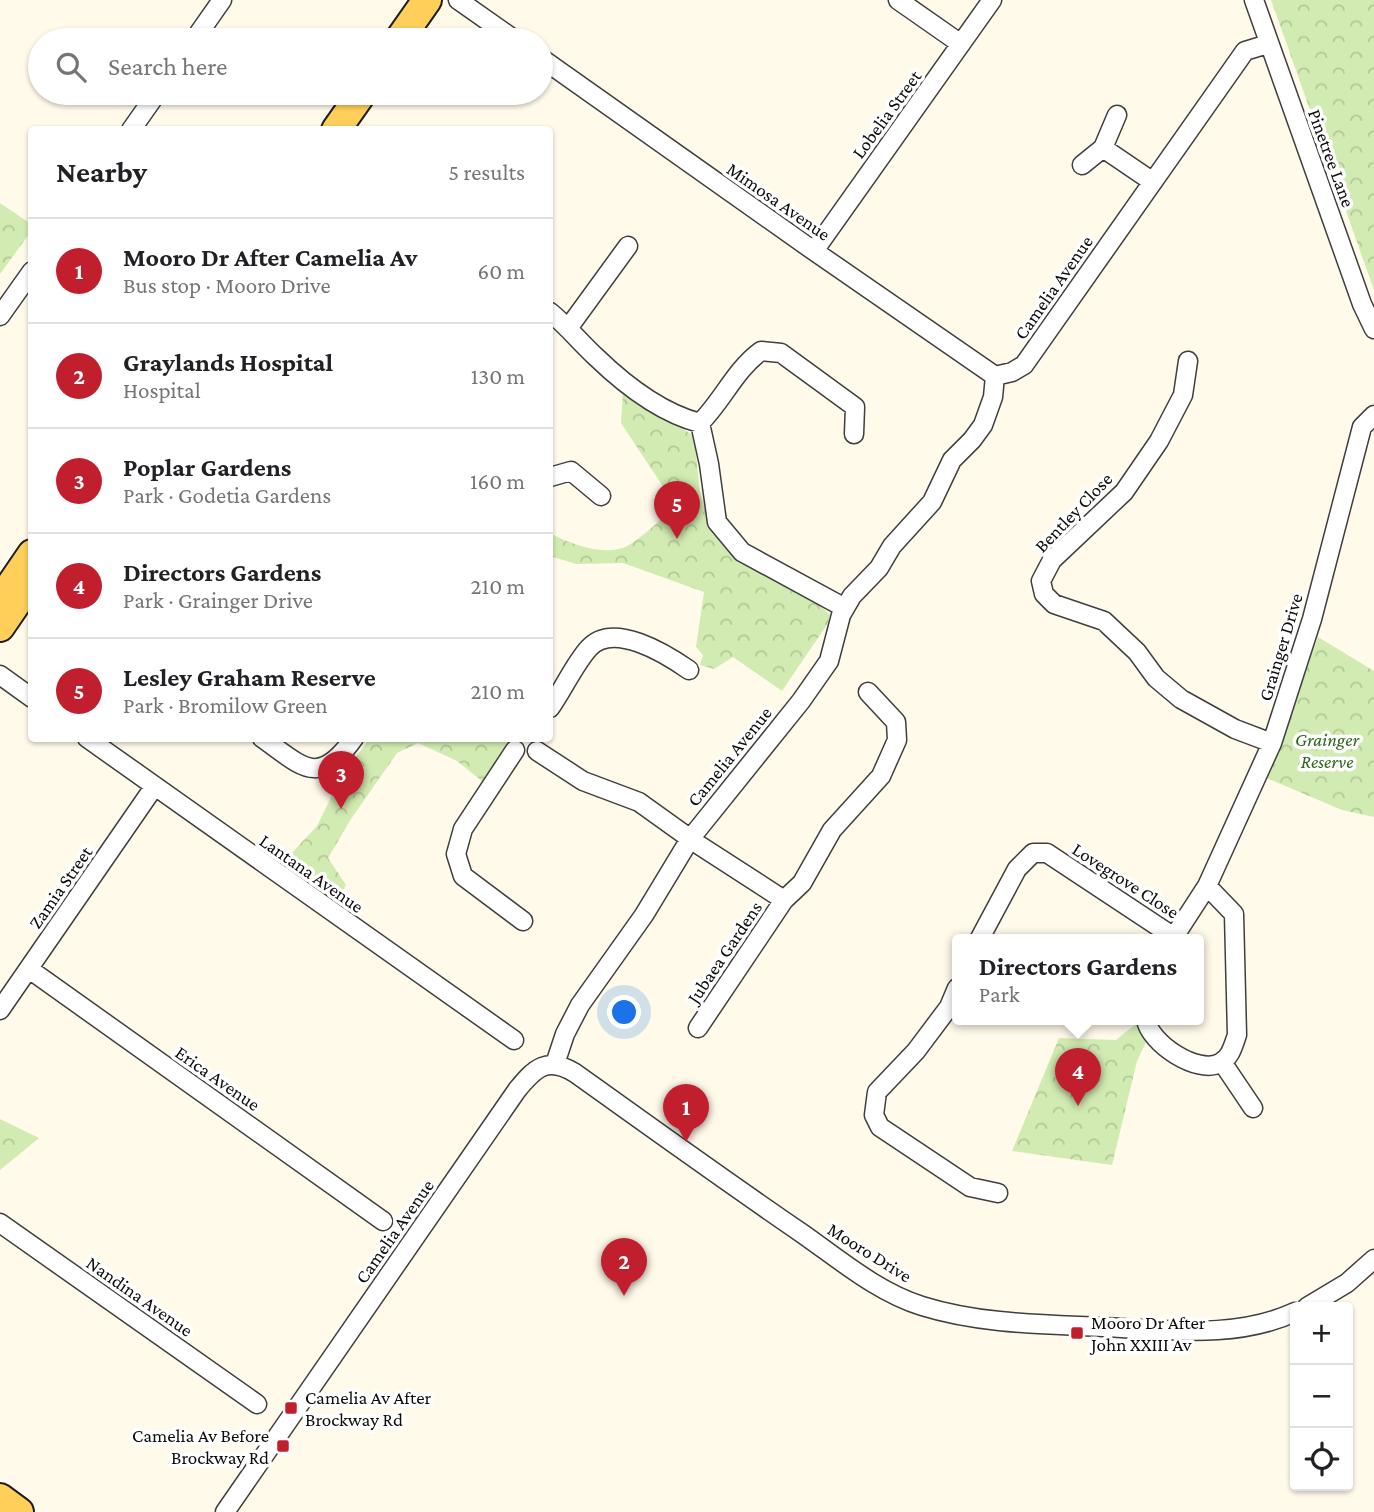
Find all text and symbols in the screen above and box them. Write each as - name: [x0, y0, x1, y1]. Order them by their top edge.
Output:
- search box: [28, 28, 553, 105]
- icon: search: [52, 48, 90, 86]
- text: Search here: [108, 52, 227, 81]
- street label: Lobelia Street: [847, 66, 926, 162]
- street label: Pinetree Lane: [1304, 106, 1359, 210]
- text: Nearby: [56, 155, 147, 188]
- street label: Mimosa Avenue: [723, 158, 834, 245]
- text: 5 results: [448, 159, 525, 185]
- street label: Camelia Avenue: [1010, 231, 1097, 343]
- text: Mooro Dr After Camelia Av: [123, 243, 417, 272]
- text: 1: [75, 258, 83, 284]
- text: 60 m: [478, 258, 525, 284]
- text: Bus stop · Mooro Drive: [123, 272, 331, 298]
- text: Graylands Hospital: [123, 348, 333, 377]
- text: 2: [73, 363, 85, 389]
- text: 130 m: [471, 363, 525, 389]
- text: Hospital: [123, 377, 201, 403]
- text: Poplar Gardens: [123, 453, 291, 482]
- text: 3: [73, 468, 85, 494]
- text: 160 m: [470, 468, 525, 494]
- street label: Bentley Close: [1030, 468, 1116, 556]
- pin: 5: [654, 481, 700, 539]
- text: Park · Godetia Gardens: [123, 482, 331, 508]
- text: Directors Gardens: [123, 558, 321, 587]
- text: 4: [73, 573, 85, 599]
- text: 210 m: [471, 573, 525, 599]
- text: Park · Grainger Drive: [123, 587, 313, 613]
- street label: Grainger Drive: [1254, 591, 1307, 704]
- text: Lesley Graham Reserve: [123, 663, 376, 692]
- text: 5: [73, 678, 85, 704]
- text: 210 m: [471, 678, 525, 704]
- text: Park · Bromilow Green: [123, 692, 328, 718]
- street label: Camelia Avenue: [683, 702, 776, 810]
- park label: Grainger Reserve: [1295, 729, 1360, 772]
- pin: 3: [318, 751, 364, 809]
- street label: Lantana Avenue: [256, 830, 368, 917]
- street label: Lovegrove Close: [1069, 838, 1183, 923]
- street label: Zamia Street: [24, 841, 97, 933]
- street label: Jubaea Gardens: [682, 897, 766, 1009]
- popup: [952, 934, 1204, 1025]
- text: Directors Gardens: [979, 952, 1177, 981]
- text: Park: [979, 981, 1020, 1007]
- your location: [607, 995, 641, 1029]
- street label: Erica Avenue: [171, 1042, 264, 1115]
- pin: 4: [1055, 1048, 1101, 1106]
- pin: 1: [663, 1084, 709, 1142]
- street label: Camelia Avenue: [351, 1175, 438, 1287]
- street label: Mooro Drive: [824, 1218, 916, 1287]
- pin: 2: [601, 1238, 647, 1296]
- street label: Nandina Avenue: [83, 1252, 197, 1341]
- map controls: [1290, 1302, 1353, 1491]
- button: +: [1290, 1302, 1353, 1365]
- place label: Mooro Dr After John XXIII Av: [1089, 1312, 1206, 1355]
- marker: Mooro Dr After John XXIII Av: [1069, 1325, 1085, 1341]
- button: −: [1290, 1365, 1353, 1428]
- place label: Camelia Av After Brockway Rd: [305, 1387, 431, 1430]
- marker: Camelia Av After Brockway Rd: [283, 1400, 299, 1416]
- place label: Camelia Av Before Brockway Rd: [132, 1425, 269, 1468]
- button: locate: [1290, 1428, 1353, 1491]
- marker: Camelia Av Before Brockway Rd: [275, 1438, 291, 1454]

